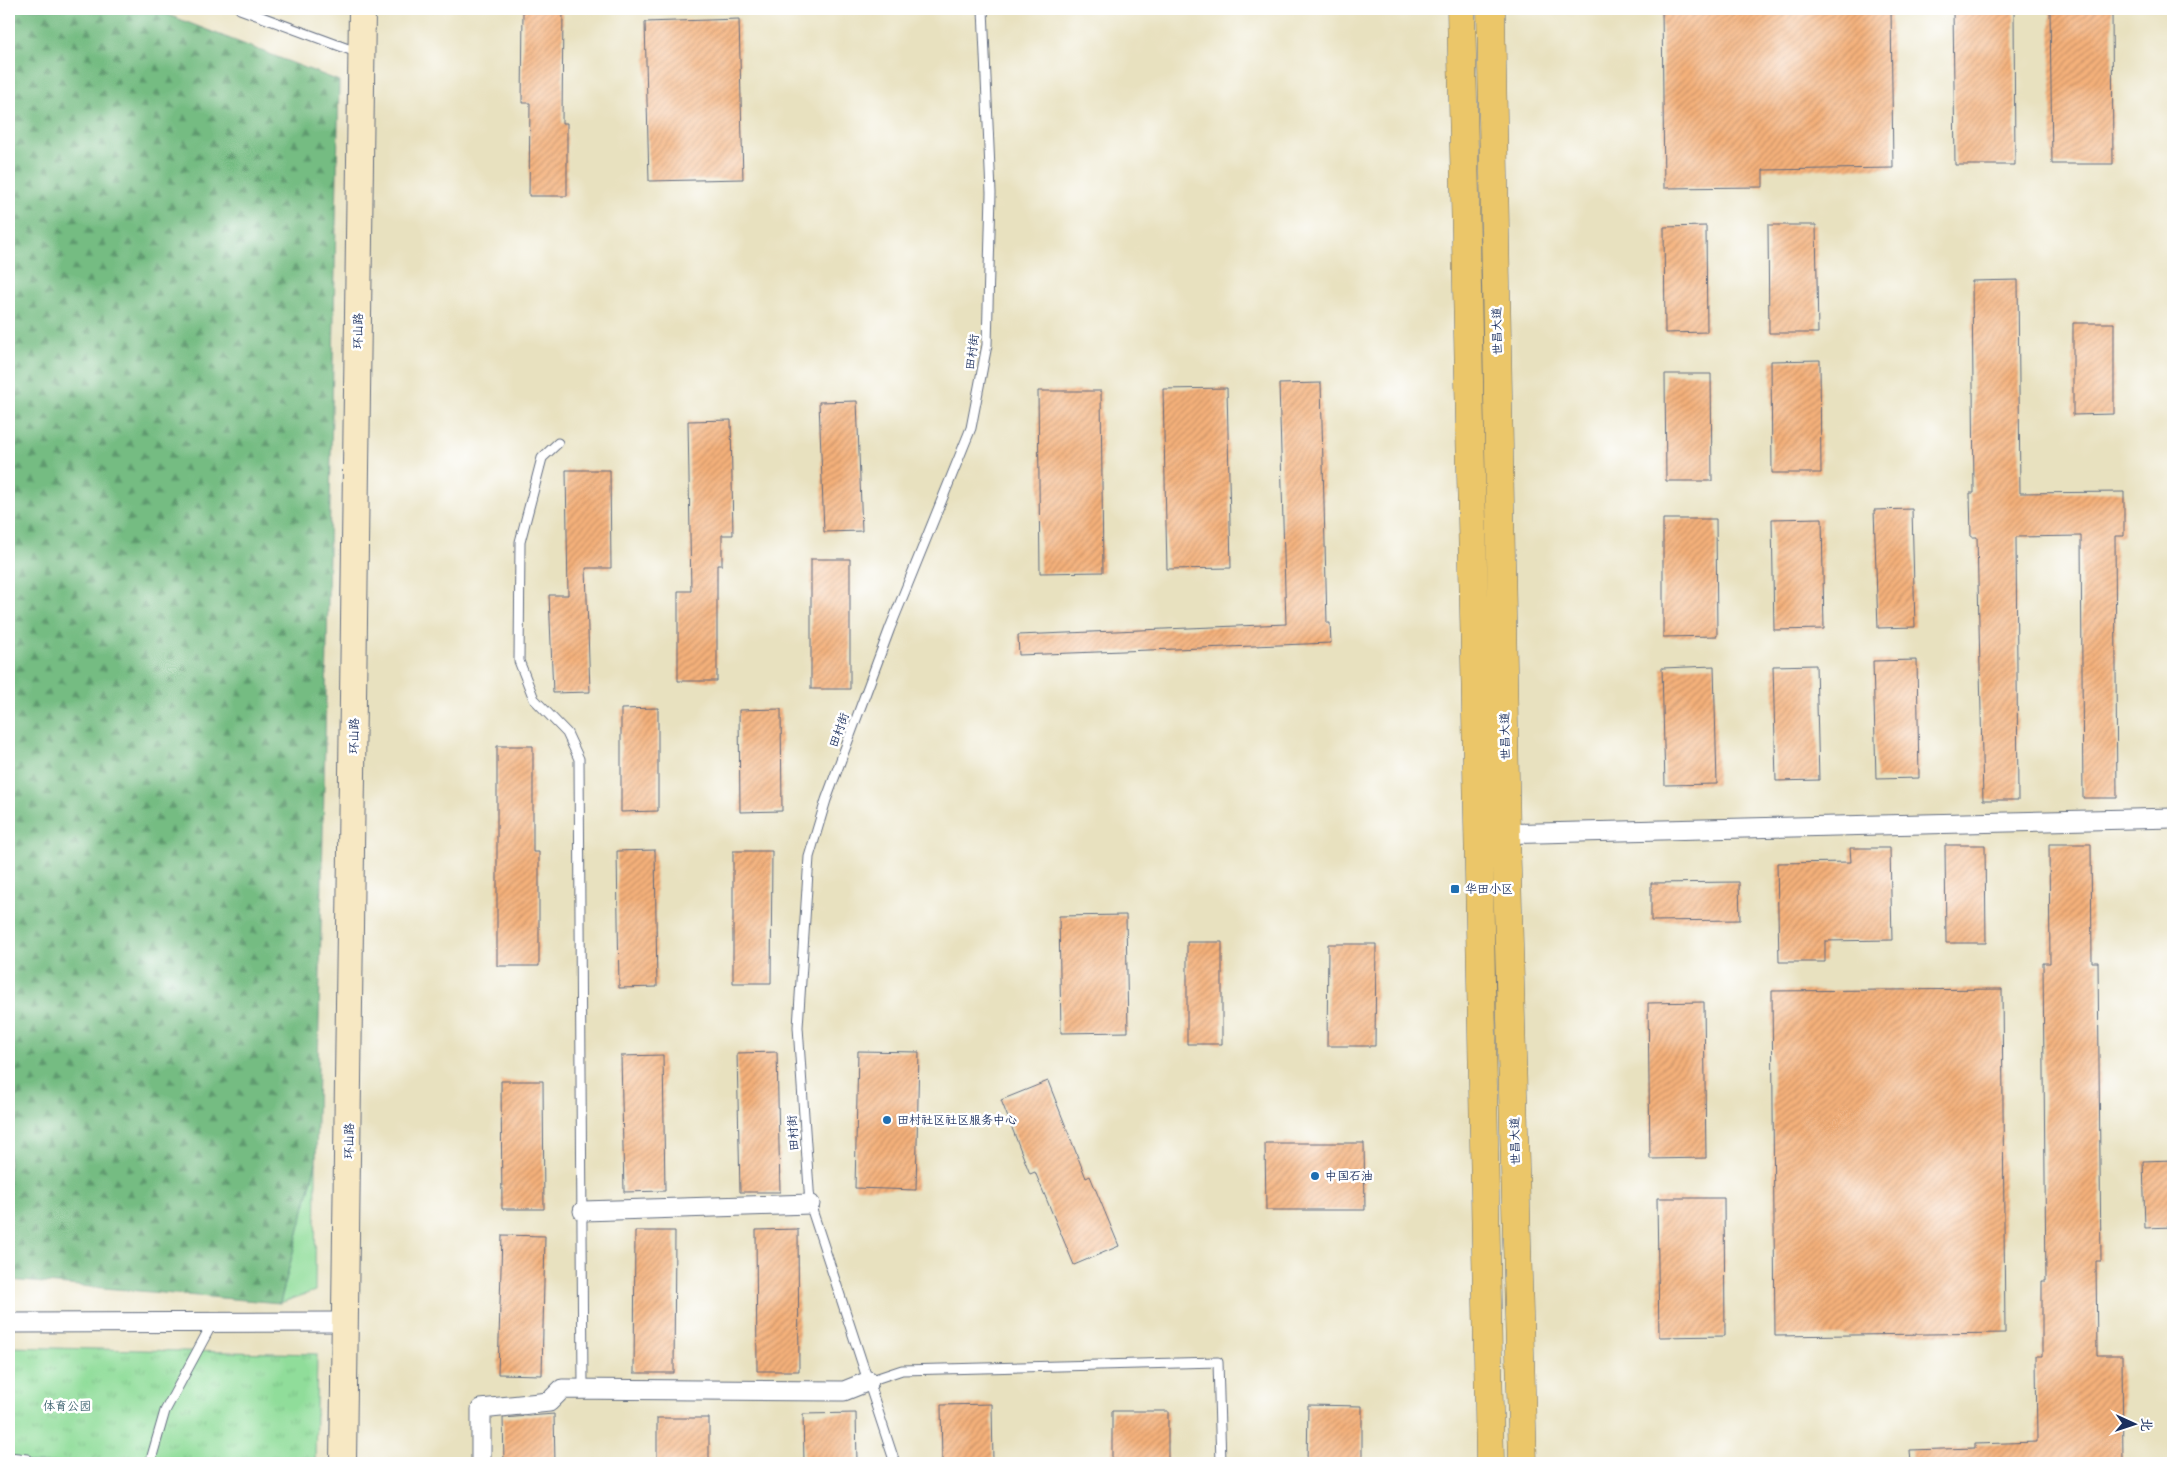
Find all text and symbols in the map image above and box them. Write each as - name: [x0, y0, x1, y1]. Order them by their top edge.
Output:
- street label: 世昌大道: [1490, 307, 1505, 355]
- street label: 环山路: [351, 313, 366, 349]
- street label: 田村街: [963, 333, 982, 371]
- street label: 田村街: [826, 711, 853, 750]
- street label: 世昌大道: [1498, 712, 1513, 760]
- street label: 环山路: [347, 718, 362, 754]
- place label: 华田小区: [1465, 882, 1513, 897]
- marker: 华田小区: [1449, 883, 1461, 895]
- place label: 田村社区社区服务中心: [897, 1113, 1017, 1128]
- street label: 田村街: [785, 1114, 802, 1151]
- marker: 田村社区社区服务中心: [881, 1114, 893, 1126]
- street label: 世昌大道: [1508, 1117, 1523, 1165]
- street label: 环山路: [342, 1123, 357, 1159]
- place label: 中国石油: [1325, 1169, 1373, 1184]
- marker: 中国石油: [1309, 1170, 1321, 1182]
- park label: 体育公园: [43, 1399, 91, 1414]
- north arrow: [2110, 1400, 2160, 1450]
- text: 北: [2138, 1417, 2155, 1432]

